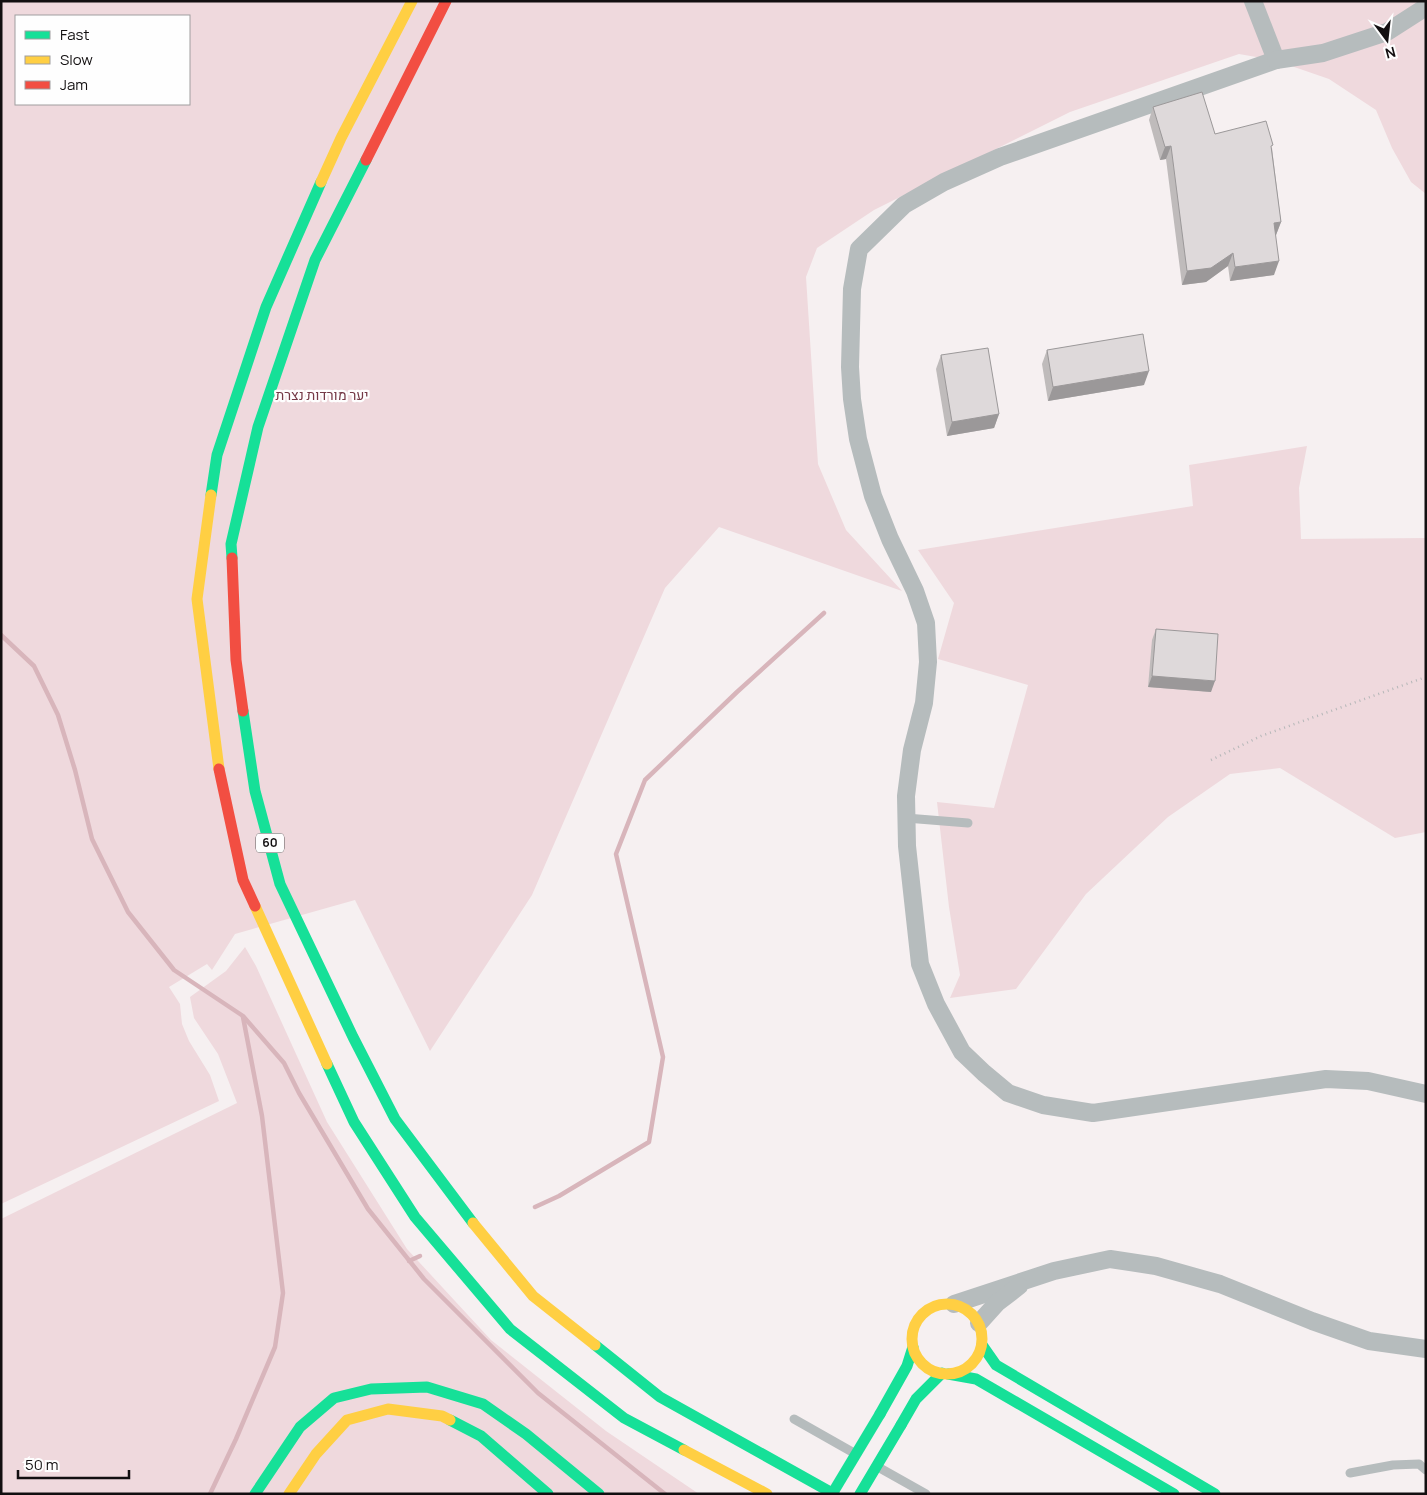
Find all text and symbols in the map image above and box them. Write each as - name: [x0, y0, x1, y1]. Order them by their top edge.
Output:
- legend: [15, 15, 190, 105]
- north arrow: [1362, 15, 1412, 65]
- text: Fast: [60, 24, 89, 45]
- text: N: [1383, 43, 1398, 64]
- text: Slow: [60, 49, 93, 70]
- text: Jam: [60, 74, 88, 95]
- park label: יער מורדות נצרת: [275, 385, 369, 404]
- road number: 60: [256, 834, 284, 852]
- scale bar: [18, 1448, 129, 1480]
- text: 50 m: [25, 1454, 59, 1475]

